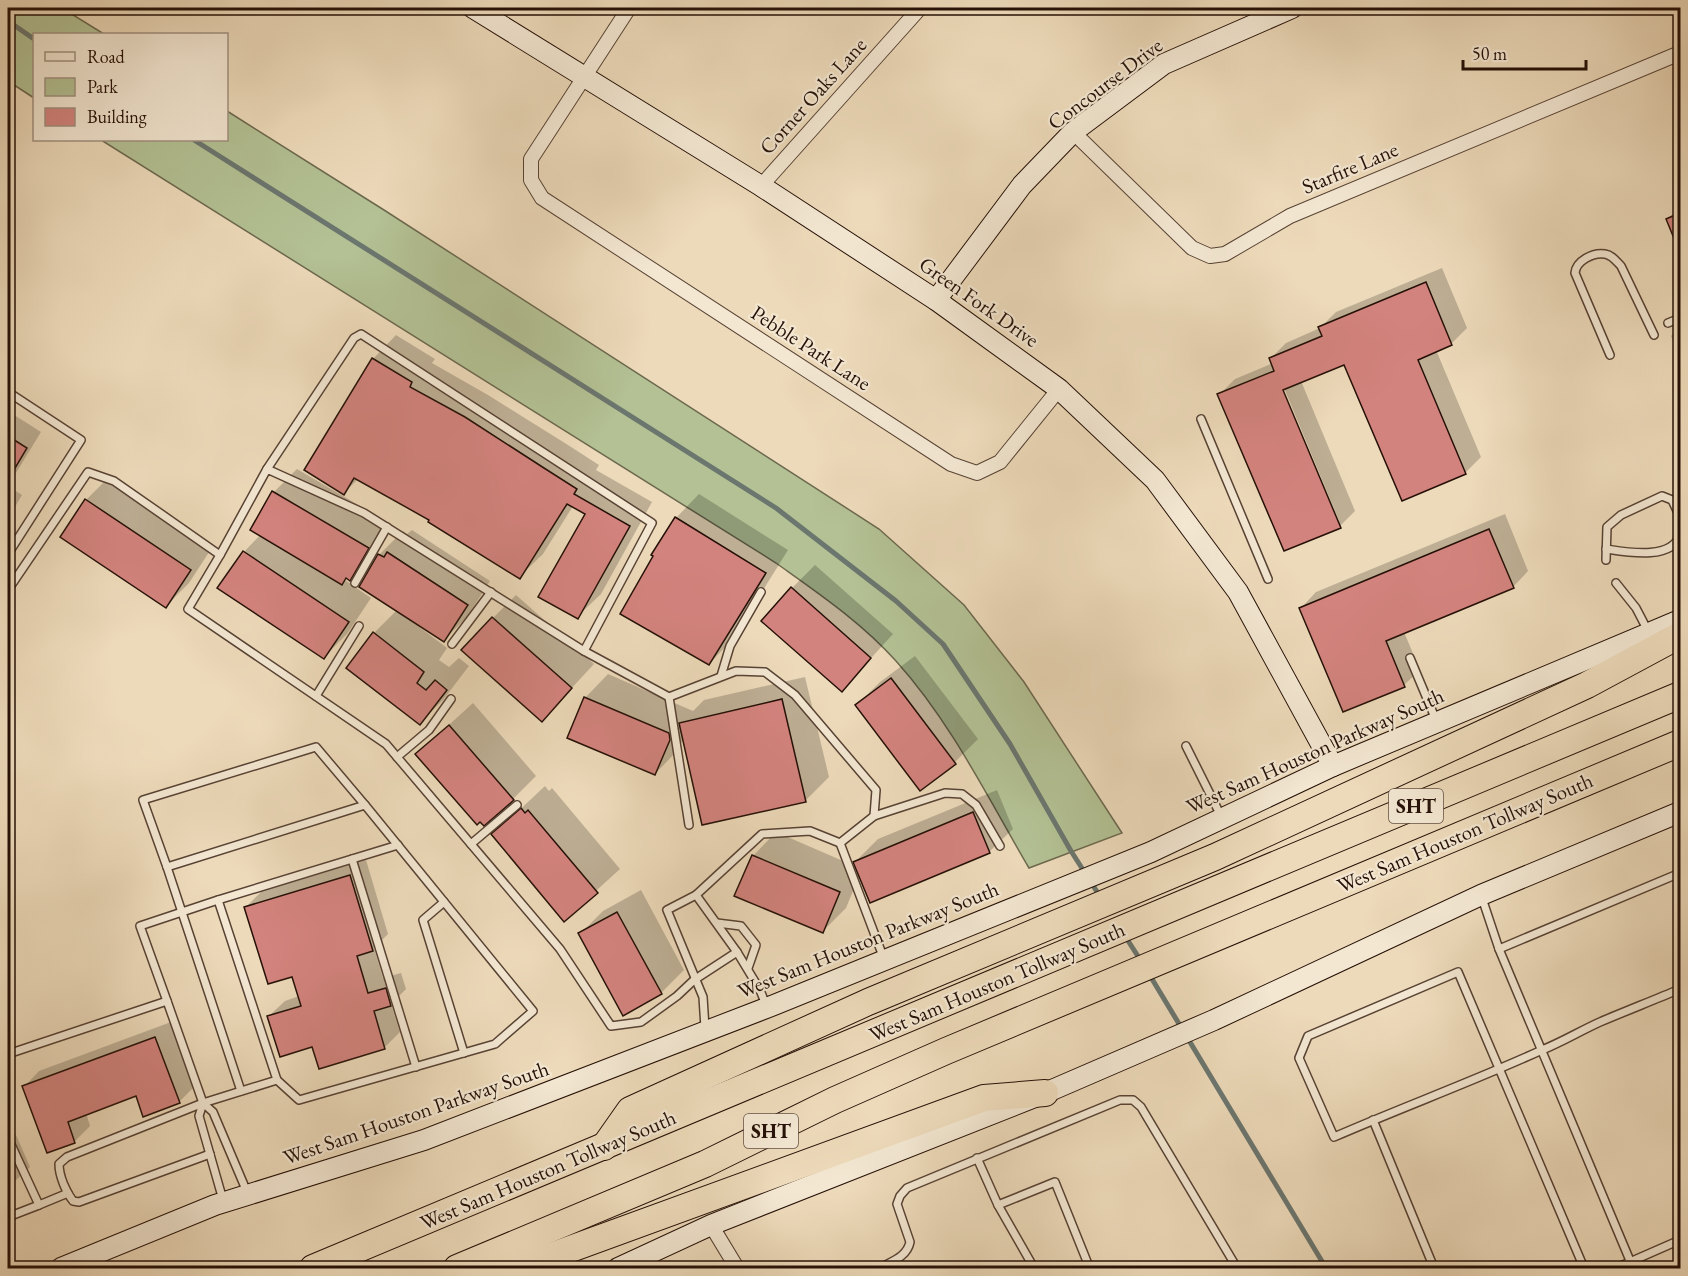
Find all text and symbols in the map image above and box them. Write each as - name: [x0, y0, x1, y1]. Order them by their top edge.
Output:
- street label: Corner Oaks Lane: [753, 32, 872, 160]
- street label: Concourse Drive: [1042, 32, 1168, 136]
- legend: [33, 33, 228, 141]
- scale bar: [1463, 33, 1586, 71]
- text: 50 m: [1472, 42, 1507, 65]
- text: Road: [87, 45, 126, 68]
- text: Park: [87, 75, 118, 98]
- text: Building: [87, 105, 147, 128]
- street label: Starfire Lane: [1298, 135, 1402, 200]
- street label: Green Fork Drive: [914, 250, 1044, 353]
- street label: Pebble Park Lane: [746, 299, 876, 396]
- street label: West Sam Houston Parkway South: [1182, 681, 1448, 820]
- street label: West Sam Houston Tollway South: [1333, 766, 1597, 899]
- road number: SHT: [1389, 789, 1443, 823]
- street label: West Sam Houston Parkway South: [733, 875, 1002, 1004]
- street label: West Sam Houston Tollway South: [865, 915, 1129, 1048]
- street label: West Sam Houston Parkway South: [279, 1054, 552, 1171]
- street label: West Sam Houston Tollway South: [416, 1103, 680, 1236]
- road number: SHT: [744, 1114, 798, 1148]

